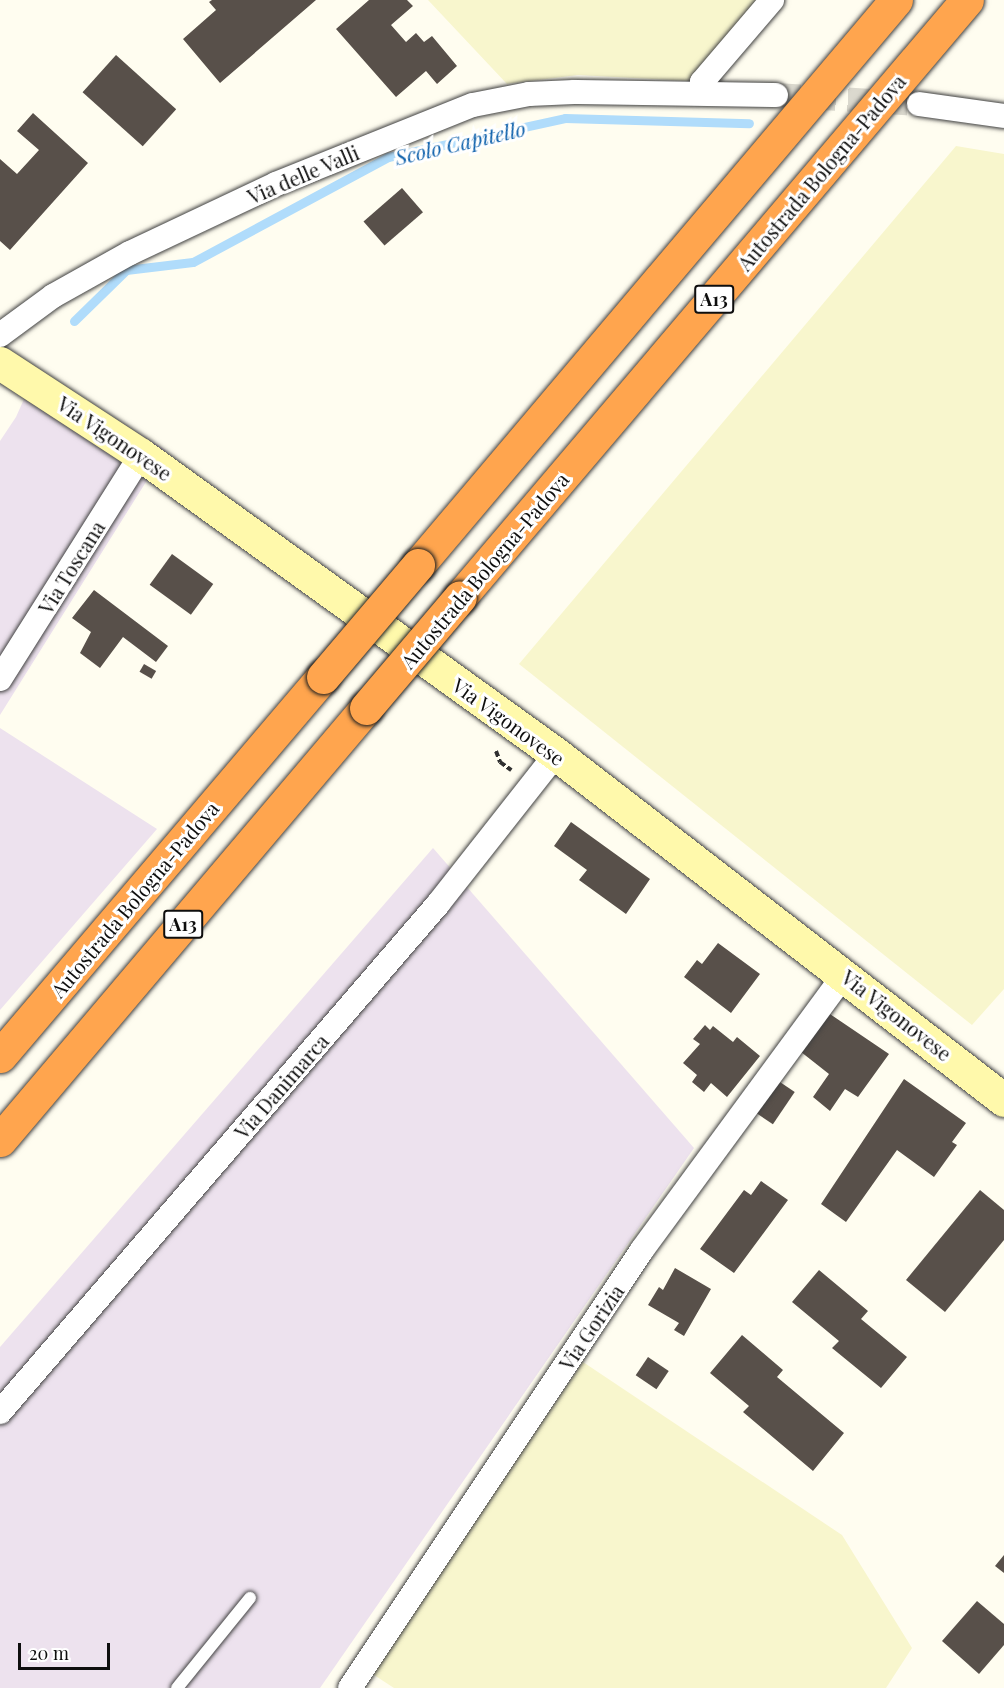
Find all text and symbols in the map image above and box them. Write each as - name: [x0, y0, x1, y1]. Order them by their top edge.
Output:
- street label: Autostrada Bologna-Padova: [732, 69, 910, 275]
- water label: Scolo Capitello: [392, 115, 528, 169]
- street label: Via delle Valli: [243, 140, 363, 208]
- road number: A13: [693, 284, 735, 314]
- street label: Via Vigonovese: [53, 391, 177, 485]
- street label: Autostrada Bologna-Padova: [395, 467, 573, 673]
- street label: Via Toscana: [33, 516, 109, 618]
- street label: Via Vigonovese: [448, 672, 570, 770]
- street label: Autostrada Bologna-Padova: [45, 796, 223, 1002]
- road number: A13: [162, 909, 204, 939]
- street label: Via Vigonovese: [837, 964, 957, 1066]
- street label: Via Danimarca: [229, 1029, 333, 1143]
- street label: Via Gorizia: [554, 1280, 628, 1374]
- scale bar: [21, 1631, 112, 1669]
- text: 20 m: [29, 1641, 69, 1665]

